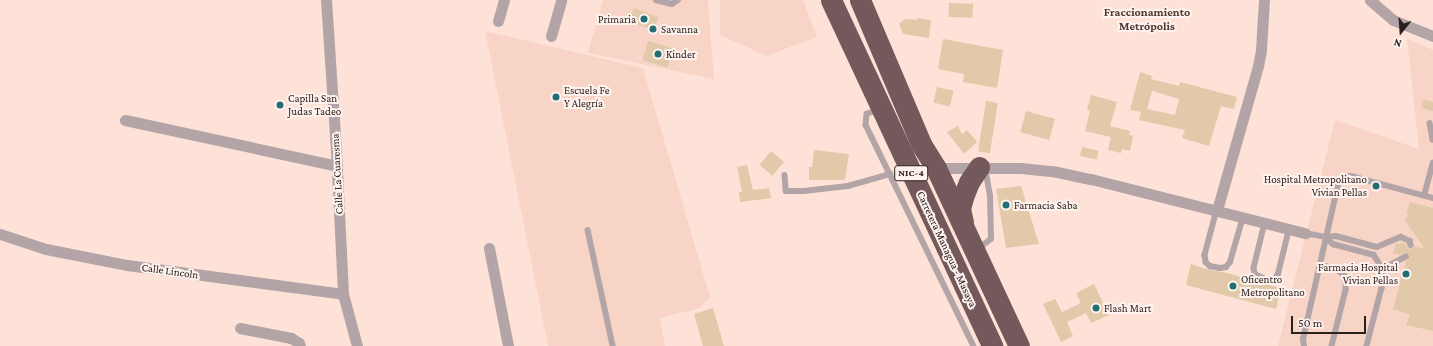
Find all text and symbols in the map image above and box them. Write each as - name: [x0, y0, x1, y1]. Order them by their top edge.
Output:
- district label: Fraccionamiento Metrópolis: [1104, 6, 1190, 34]
- place label: Primaria: [598, 12, 636, 26]
- north arrow: [1381, 12, 1421, 52]
- marker: Primaria: [639, 14, 649, 24]
- place label: Savanna: [661, 22, 698, 36]
- marker: Savanna: [648, 24, 658, 34]
- text: N: [1392, 37, 1403, 50]
- place label: Kinder: [666, 47, 696, 61]
- marker: Kinder: [653, 49, 663, 59]
- place label: Escuela Fe Y Alegría: [564, 84, 610, 110]
- place label: Capilla San Judas Tadeo: [288, 92, 341, 118]
- marker: Escuela Fe Y Alegría: [551, 92, 561, 102]
- marker: Capilla San Judas Tadeo: [275, 100, 285, 110]
- street label: Calle La Cuaresma: [328, 133, 346, 215]
- road number: NIC-4: [894, 165, 928, 181]
- place label: Hospital Metropolitano Vivian Pellas: [1264, 173, 1367, 199]
- marker: Hospital Metropolitano Vivian Pellas: [1370, 180, 1382, 192]
- street label: Carretera Managua - Masaya: [914, 189, 980, 309]
- place label: Farmacia Saba: [1014, 198, 1078, 212]
- marker: Farmacia Saba: [1001, 200, 1011, 210]
- street label: Calle Lincoln: [141, 260, 199, 282]
- place label: Farmacia Hospital Vivian Pellas: [1318, 261, 1398, 287]
- marker: Farmacia Hospital Vivian Pellas: [1401, 269, 1411, 279]
- place label: Oficentro Metropolitano: [1241, 273, 1305, 299]
- marker: Oficentro Metropolitano: [1228, 281, 1238, 291]
- place label: Flash Mart: [1104, 301, 1151, 315]
- marker: Flash Mart: [1091, 303, 1101, 313]
- scale bar: [1293, 308, 1368, 334]
- text: 50 m: [1298, 316, 1322, 330]

